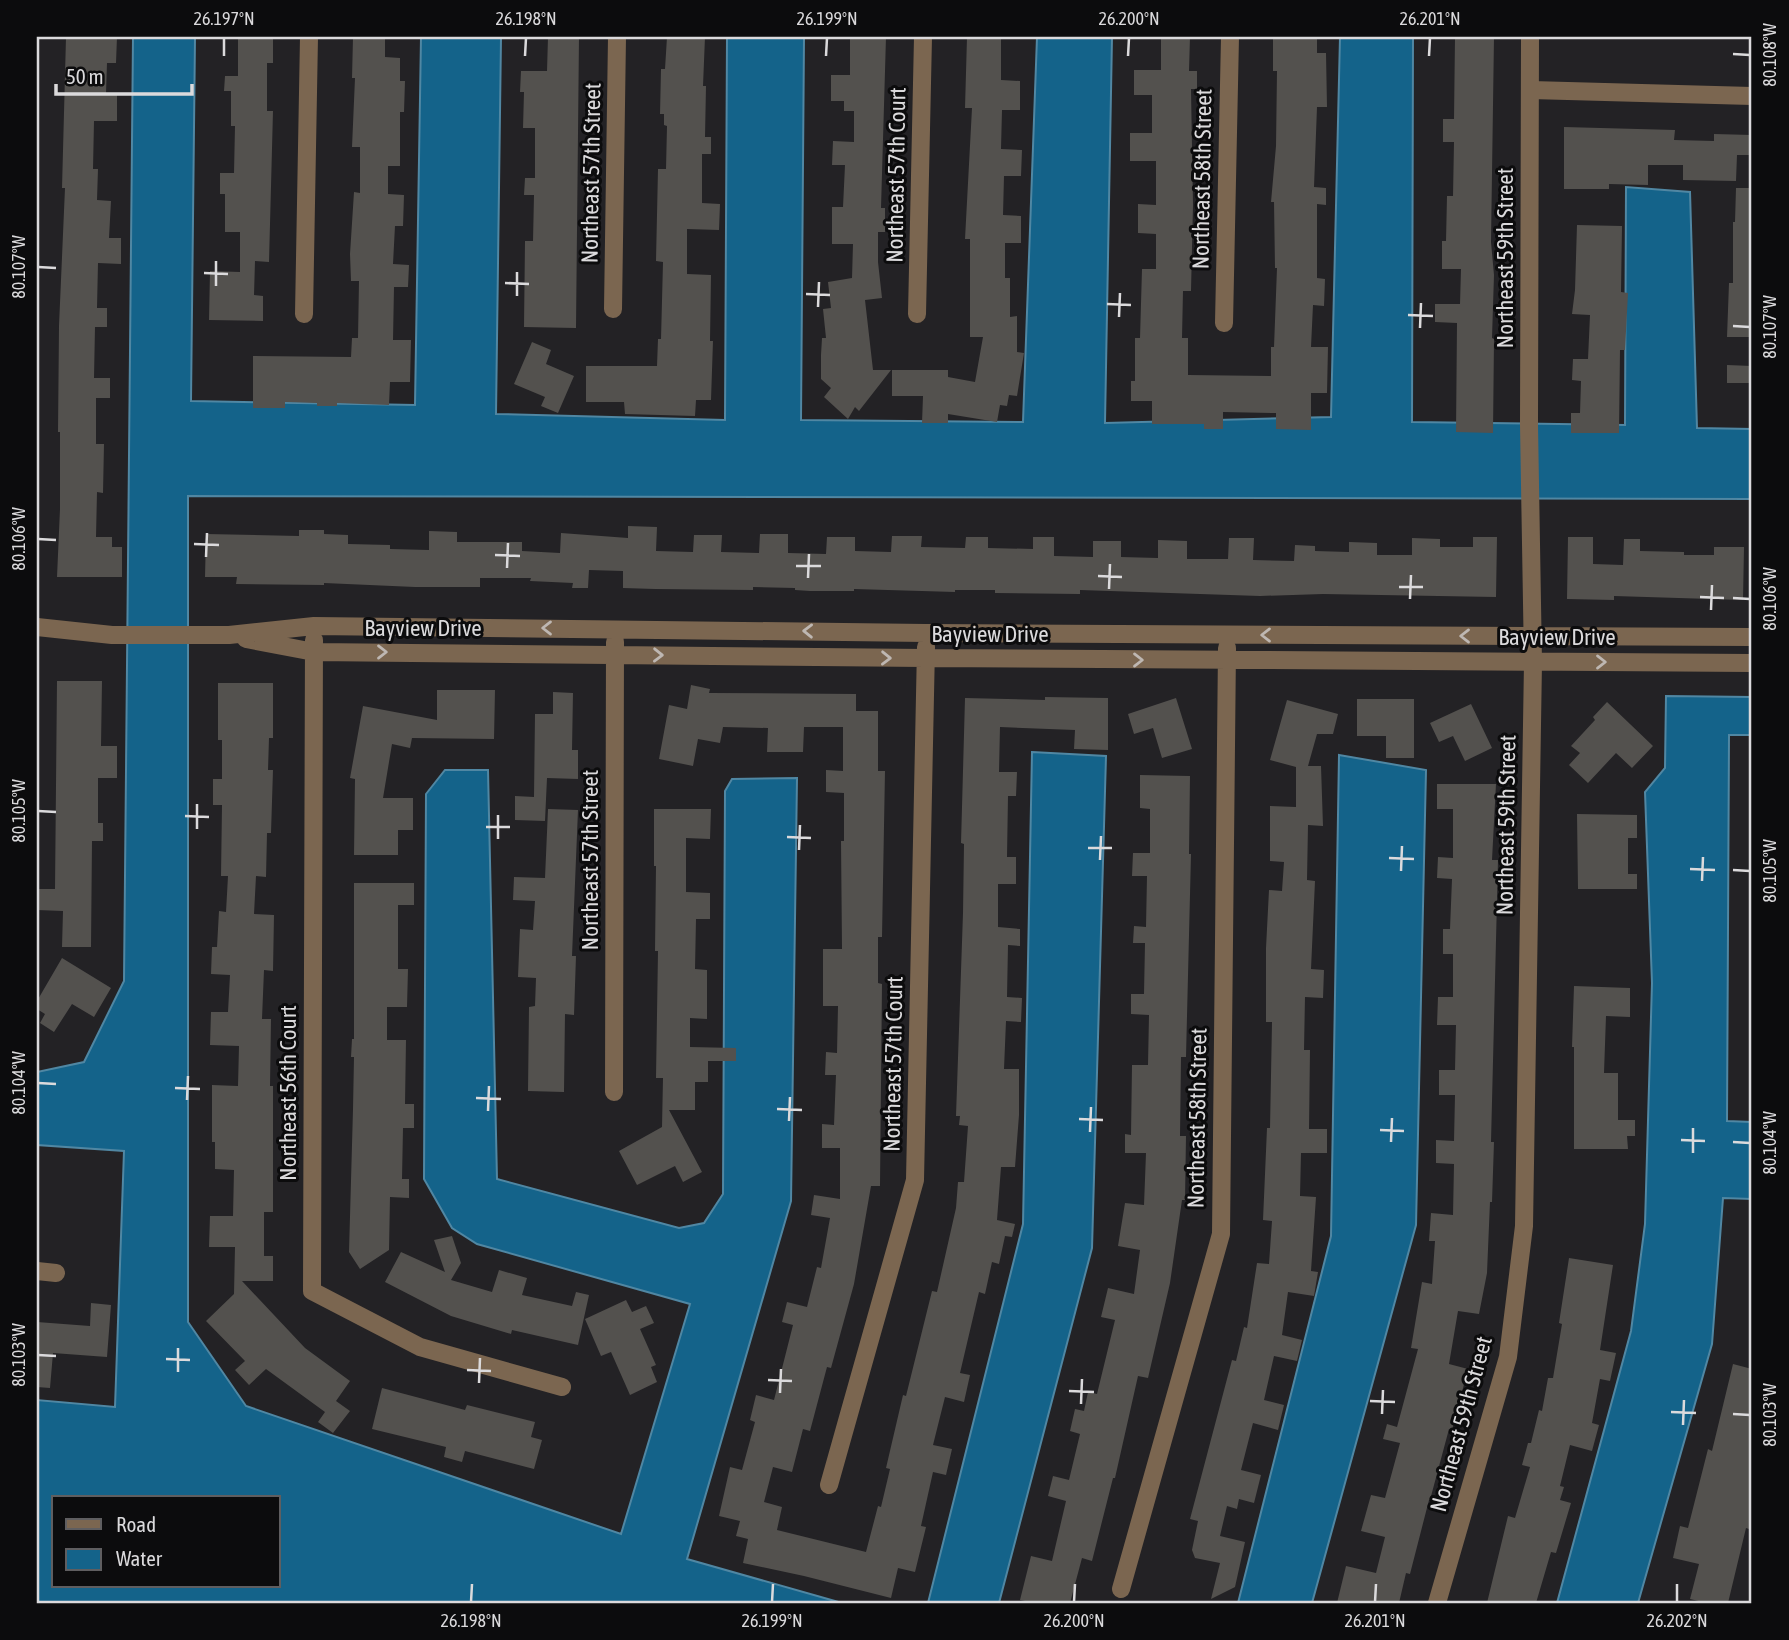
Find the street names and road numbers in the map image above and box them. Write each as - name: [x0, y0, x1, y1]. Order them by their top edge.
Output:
- street label: Northeast 57th Street: [576, 82, 606, 264]
- street label: Northeast 57th Court: [881, 87, 911, 263]
- street label: Northeast 58th Street: [1187, 88, 1217, 270]
- street label: Northeast 59th Street: [1492, 168, 1518, 348]
- street label: Bayview Drive: [364, 615, 482, 641]
- street label: Bayview Drive: [931, 621, 1049, 647]
- street label: Bayview Drive: [1498, 624, 1616, 650]
- street label: Northeast 59th Street: [1491, 734, 1521, 916]
- street label: Northeast 57th Street: [577, 770, 603, 950]
- street label: Northeast 57th Court: [878, 976, 908, 1152]
- street label: Northeast 56th Court: [275, 1005, 301, 1181]
- street label: Northeast 58th Street: [1182, 1027, 1212, 1209]
- street label: Northeast 59th Street: [1425, 1333, 1497, 1515]

